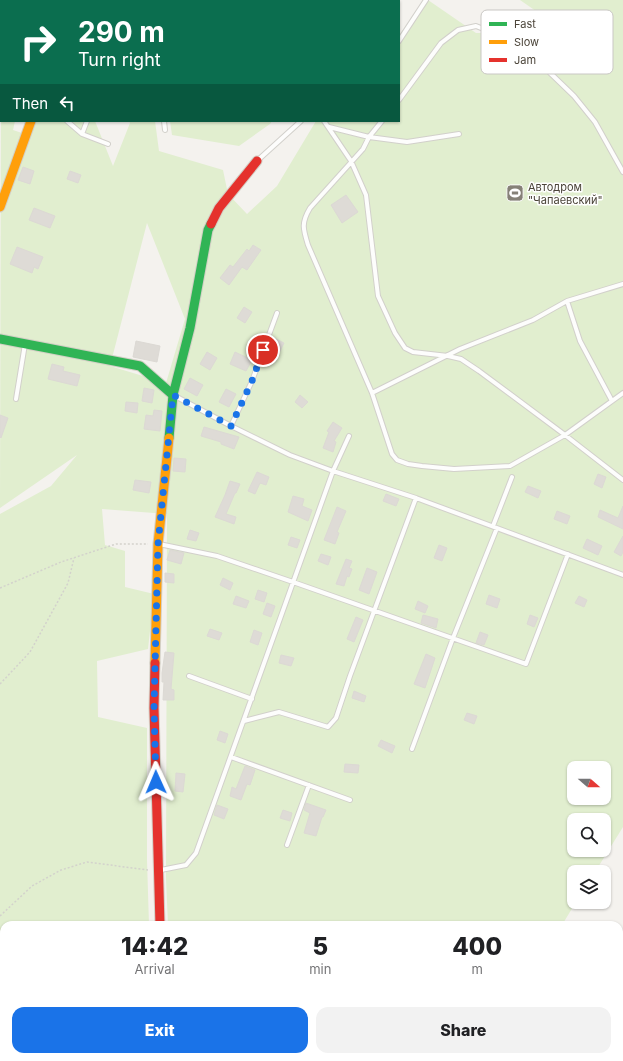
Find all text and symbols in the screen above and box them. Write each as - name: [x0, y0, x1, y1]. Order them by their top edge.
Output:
- legend: [481, 10, 613, 74]
- text: 290 m: [78, 15, 165, 49]
- icon: right: [12, 16, 64, 68]
- text: Fast: [514, 17, 536, 31]
- text: Slow: [514, 35, 539, 49]
- text: Turn right: [78, 49, 161, 70]
- text: Jam: [514, 53, 536, 67]
- icon: left: [56, 92, 78, 114]
- text: Then: [12, 94, 48, 113]
- place label: Автодром "Чапаевский": [528, 180, 603, 207]
- sports icon: Автодром "Чапаевский": [505, 183, 525, 203]
- pin: [246, 333, 280, 367]
- icon: arrive: [252, 339, 274, 361]
- position arrow: [135, 761, 177, 803]
- north arrow: [567, 761, 611, 805]
- map controls: [567, 761, 611, 909]
- button: search: [567, 813, 611, 857]
- button: layers: [567, 865, 611, 909]
- text: 14:42: [121, 932, 188, 961]
- text: 5: [313, 932, 328, 961]
- text: 400: [452, 932, 502, 961]
- text: Arrival: [135, 961, 175, 977]
- text: min: [309, 961, 331, 977]
- text: m: [472, 961, 483, 977]
- button: Exit: [12, 1007, 308, 1053]
- button: Share: [316, 1007, 611, 1053]

